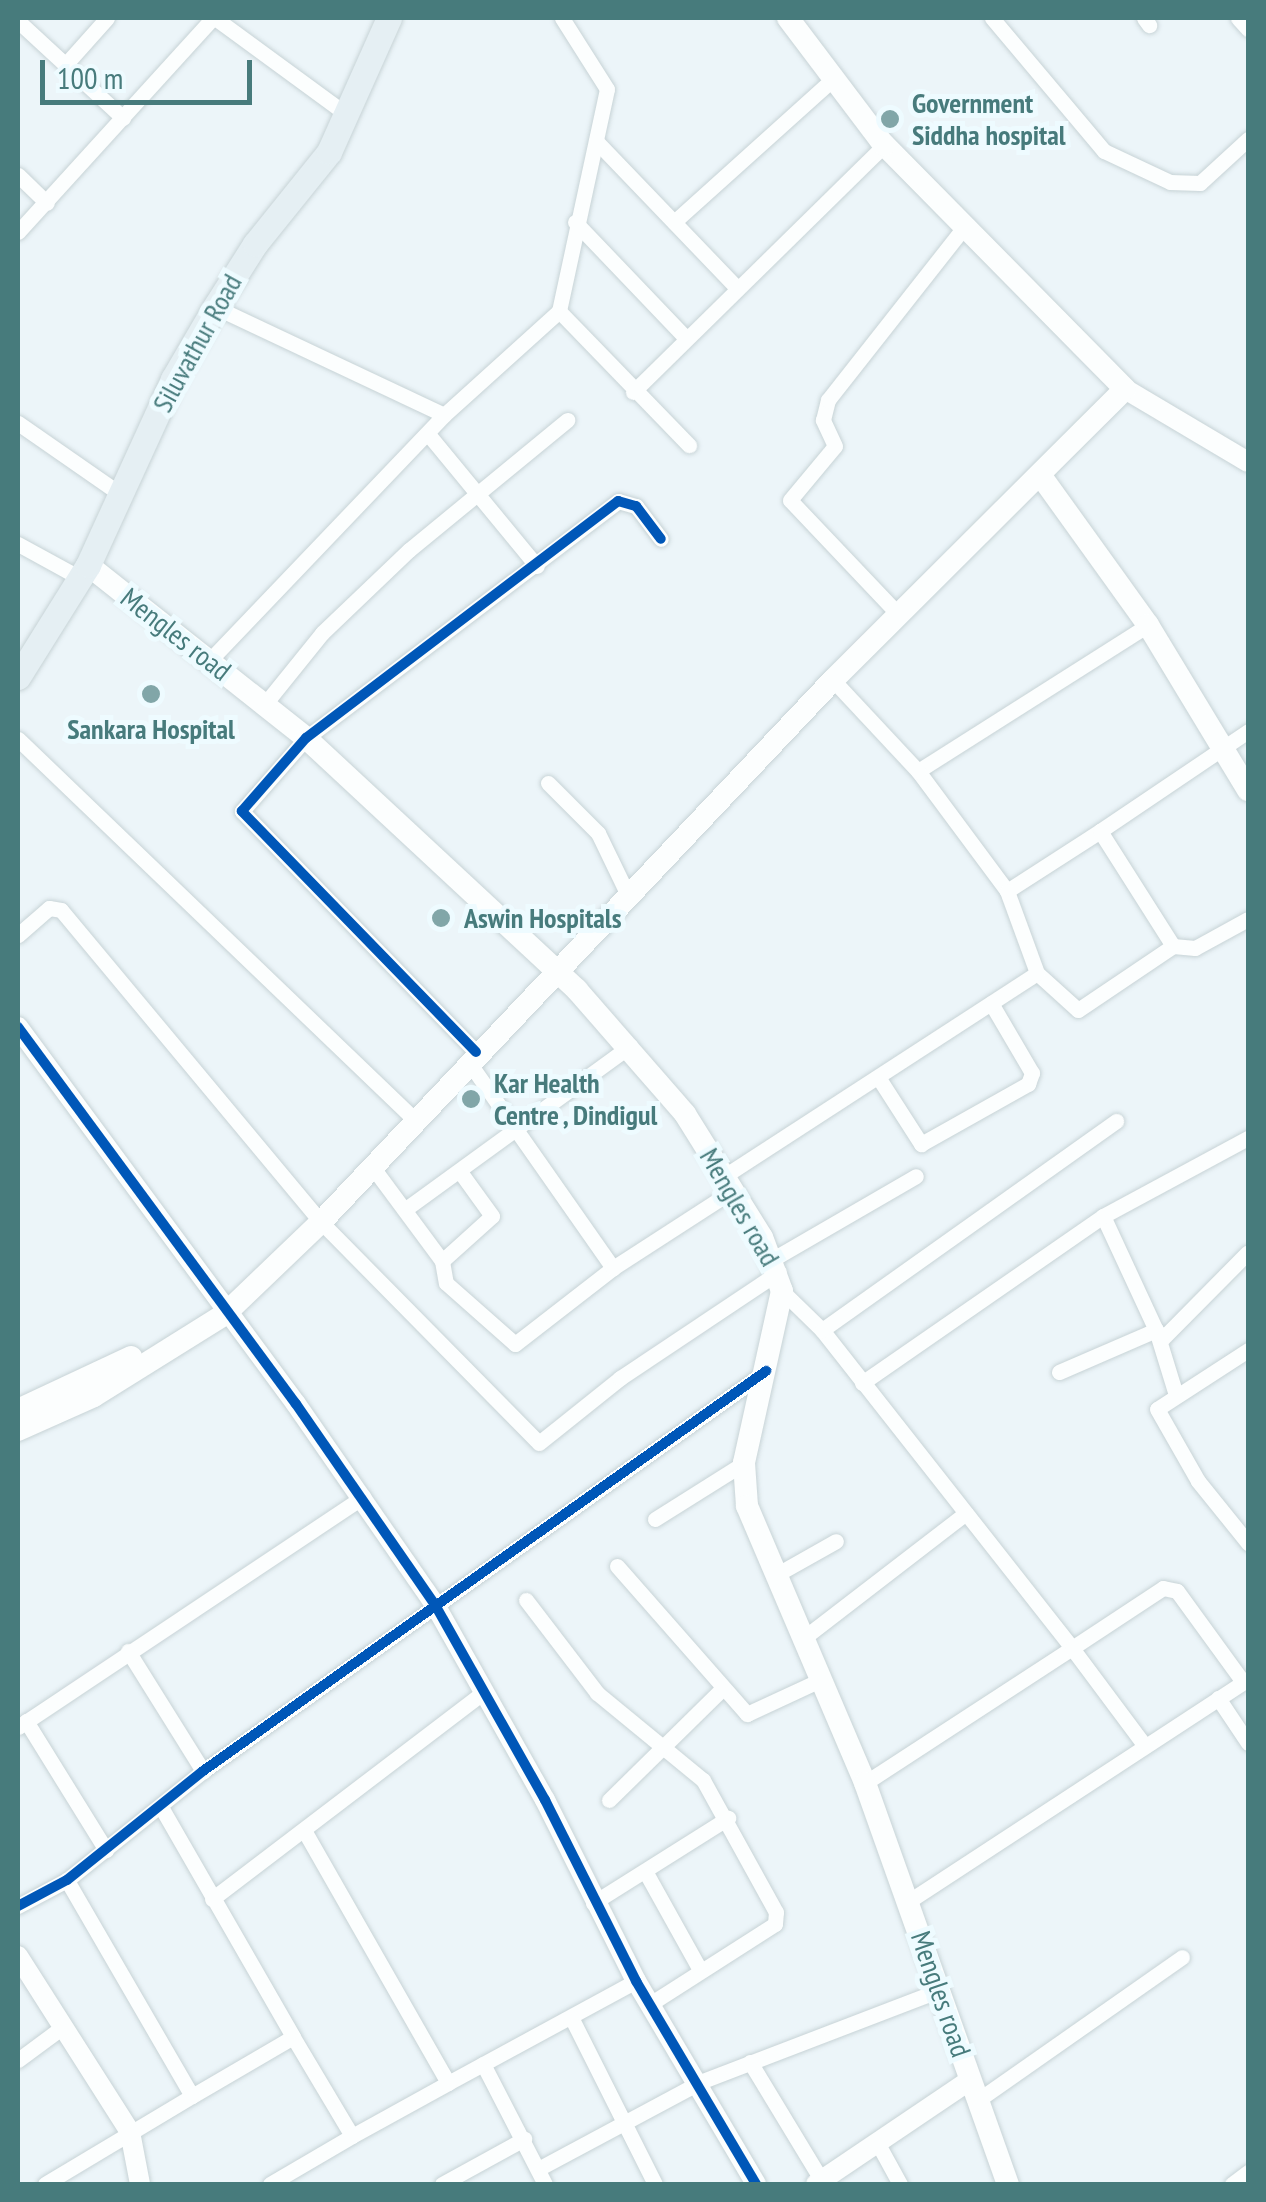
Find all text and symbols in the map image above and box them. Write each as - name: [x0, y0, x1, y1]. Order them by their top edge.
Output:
- scale bar: [45, 40, 258, 102]
- text: 100 m: [57, 58, 123, 97]
- place label: Government Siddha hospital: [912, 86, 1066, 152]
- marker: Government Siddha hospital: [877, 106, 903, 132]
- street label: Siluvathur Road: [145, 268, 249, 418]
- street label: Mengles road: [114, 581, 238, 687]
- marker: Sankara Hospital: [138, 681, 164, 707]
- place label: Sankara Hospital: [67, 712, 235, 746]
- place label: Aswin Hospitals: [464, 901, 621, 935]
- marker: Aswin Hospitals: [428, 905, 454, 931]
- place label: Kar Health Centre , Dindigul: [494, 1066, 661, 1132]
- marker: Kar Health Centre , Dindigul: [458, 1086, 484, 1112]
- street label: Mengles road: [693, 1142, 787, 1272]
- street label: Mengles road: [904, 1927, 978, 2061]

